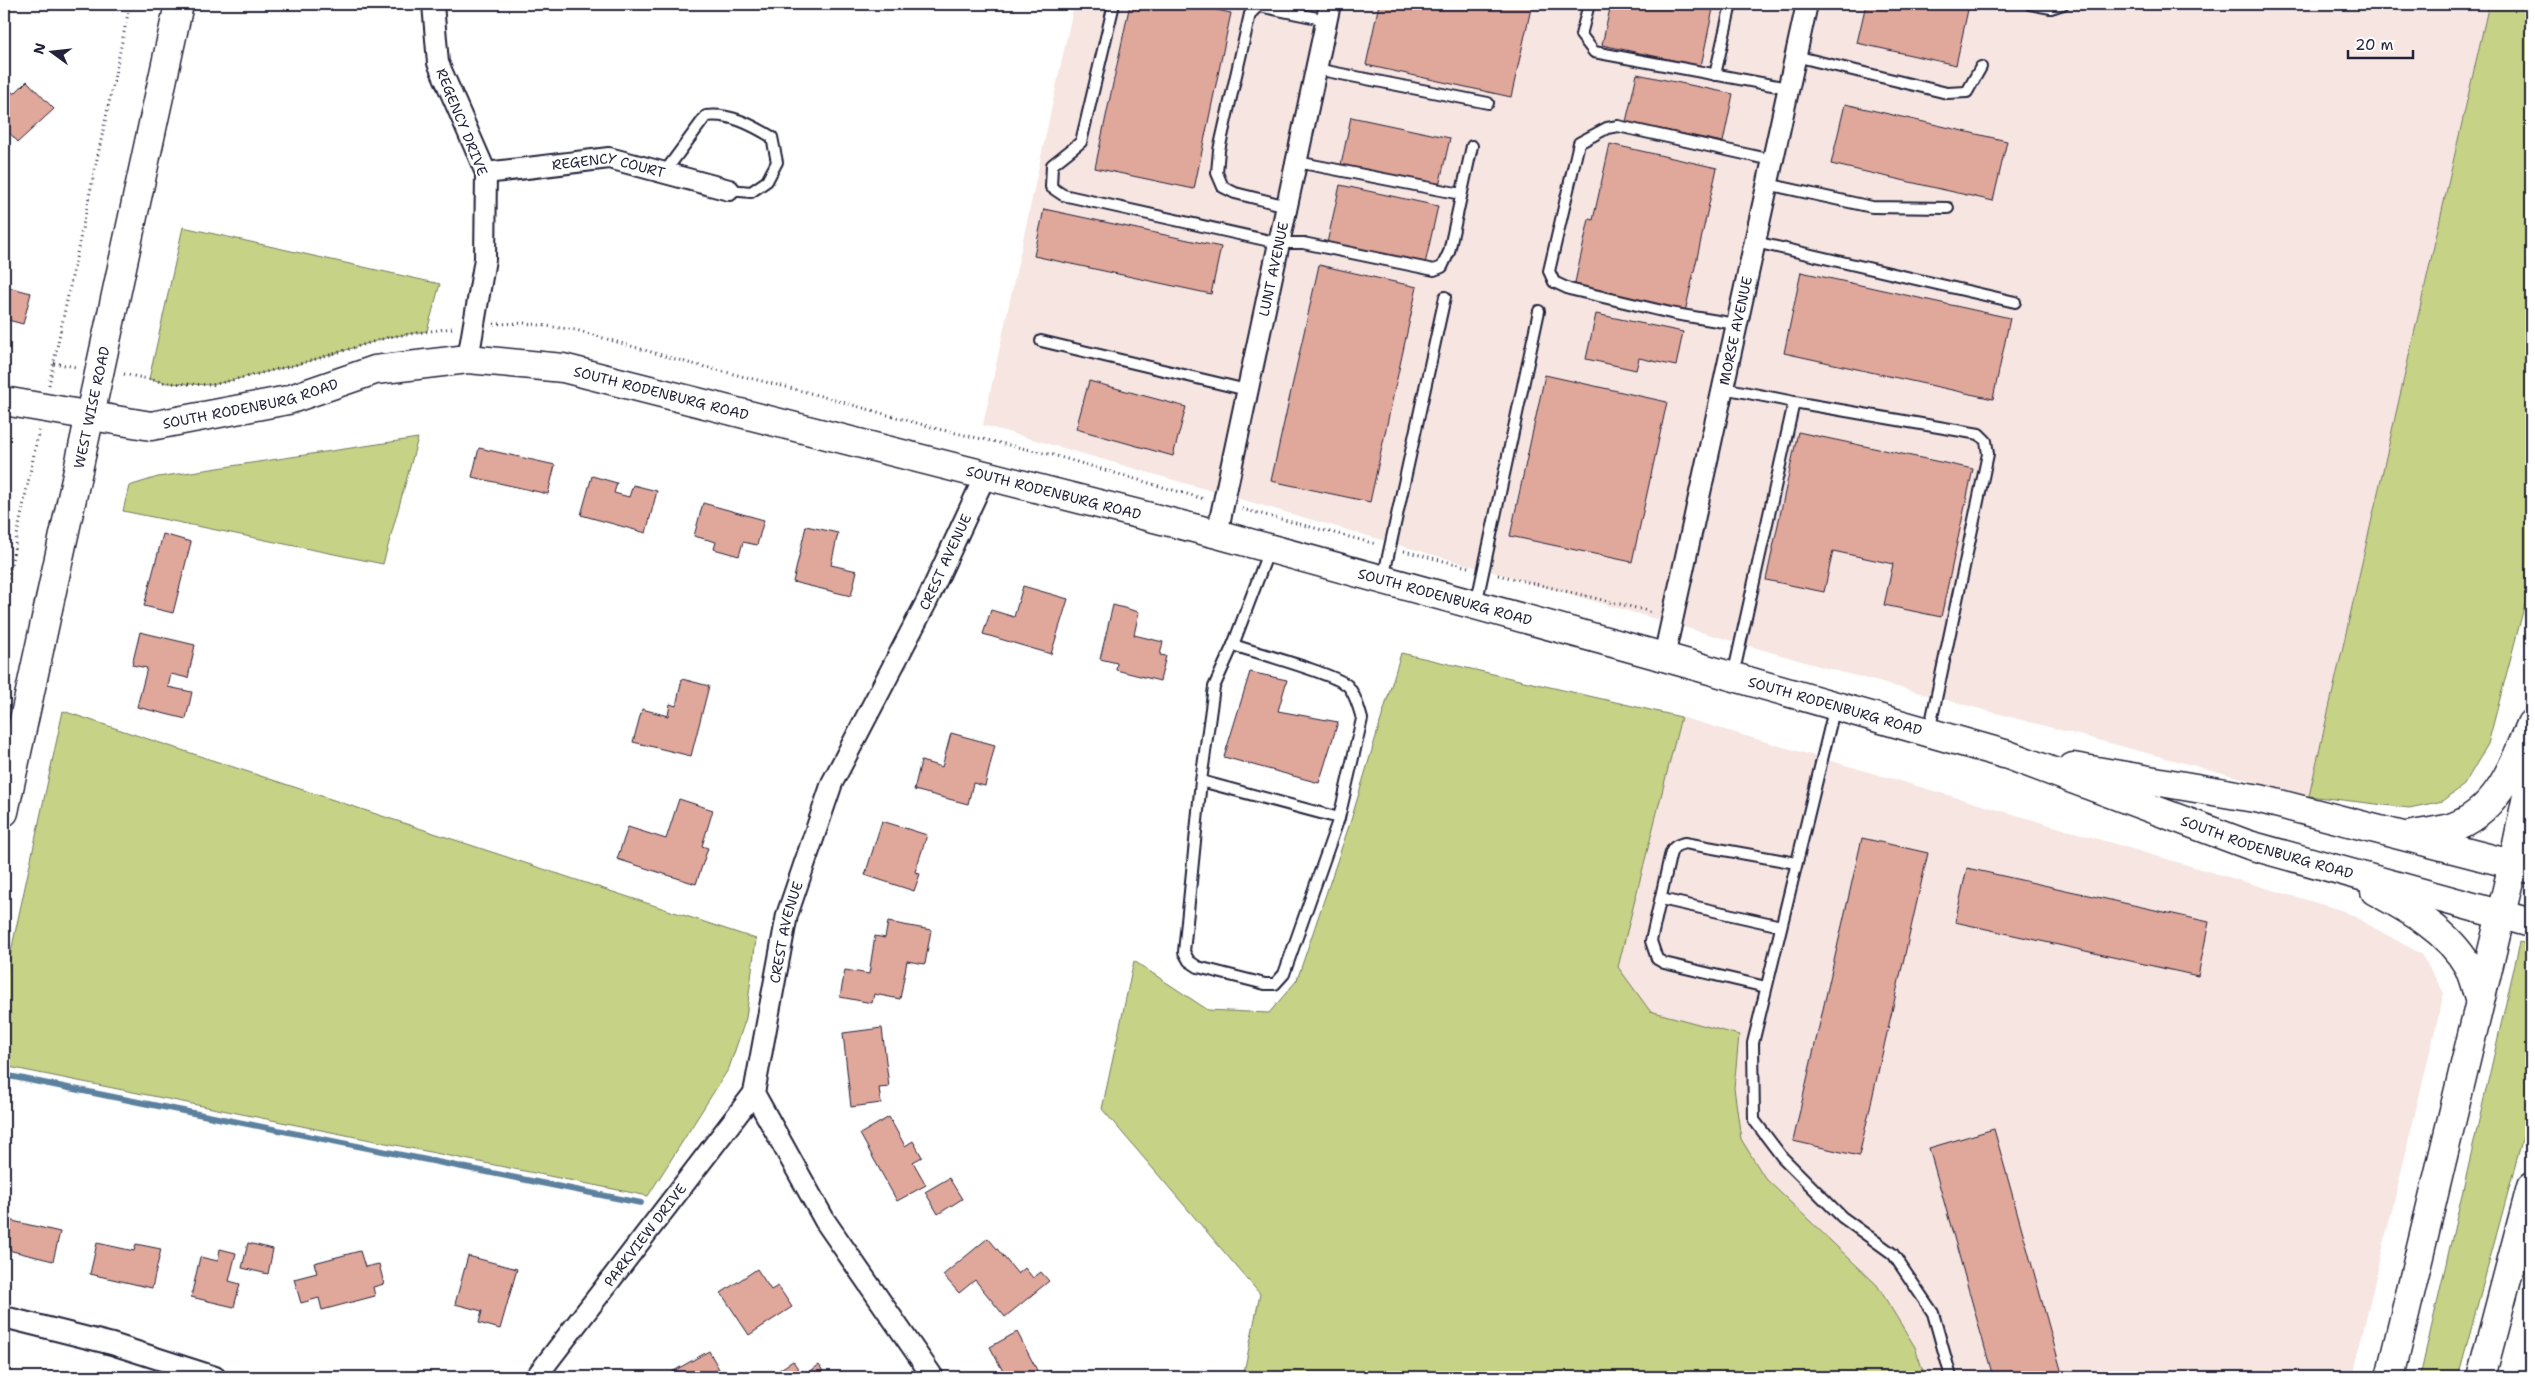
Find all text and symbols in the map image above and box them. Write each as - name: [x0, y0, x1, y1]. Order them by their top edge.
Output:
- north arrow: [28, 28, 78, 78]
- scale bar: [2348, 28, 2412, 60]
- text: 20 m: [2355, 35, 2394, 55]
- text: N: [29, 41, 50, 56]
- street label: REGENCY DRIVE: [432, 66, 492, 179]
- street label: REGENCY COURT: [551, 149, 667, 182]
- street label: LUNT AVENUE: [1255, 220, 1292, 318]
- street label: MORSE AVENUE: [1715, 274, 1756, 387]
- street label: WEST WISE ROAD: [70, 345, 114, 470]
- street label: SOUTH RODENBURG ROAD: [572, 362, 751, 424]
- street label: SOUTH RODENBURG ROAD: [161, 374, 340, 433]
- street label: SOUTH RODENBURG ROAD: [964, 462, 1143, 523]
- street label: CREST AVENUE: [915, 511, 975, 613]
- street label: SOUTH RODENBURG ROAD: [1356, 564, 1534, 629]
- street label: SOUTH RODENBURG ROAD: [1746, 672, 1924, 739]
- street label: SOUTH RODENBURG ROAD: [2178, 811, 2356, 882]
- street label: CREST AVENUE: [766, 879, 807, 985]
- street label: PARKVIEW DRIVE: [600, 1180, 690, 1290]

